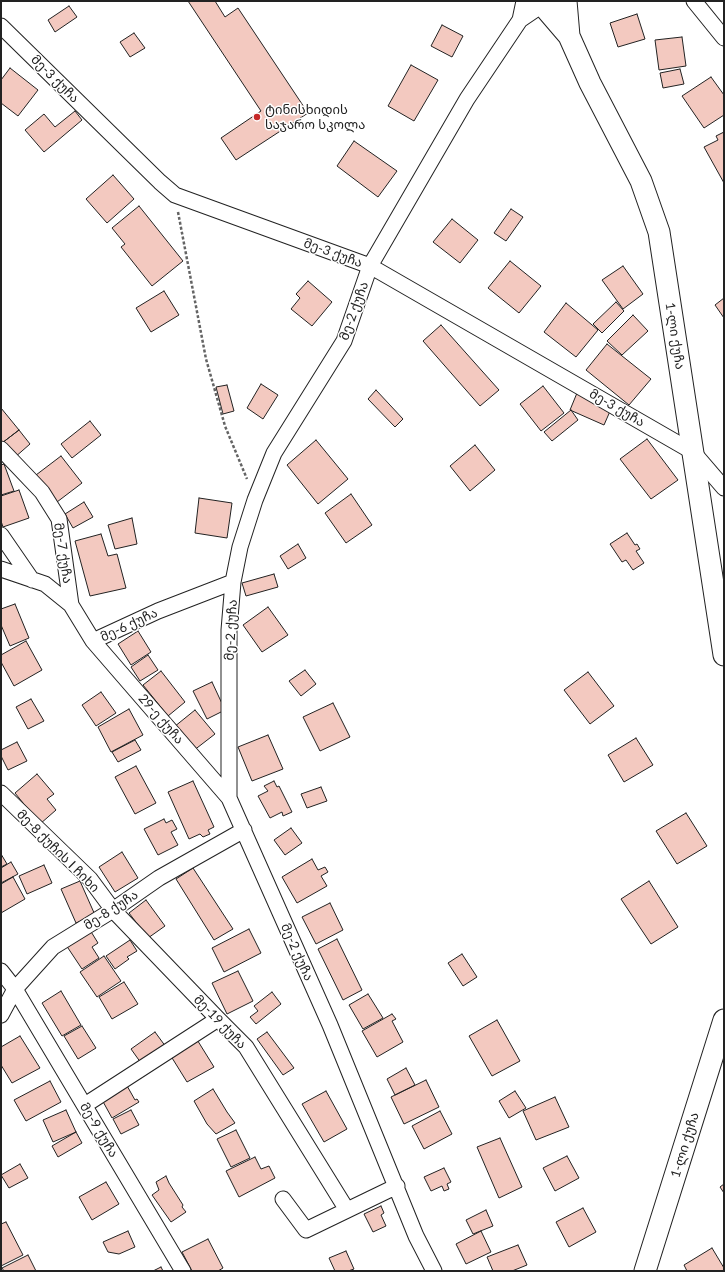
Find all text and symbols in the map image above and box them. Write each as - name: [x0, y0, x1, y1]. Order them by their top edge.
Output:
- street label: მე-3 ქუჩა: [28, 52, 82, 106]
- place label: ტინისხიდის საჯარო სკოლა: [265, 102, 365, 133]
- marker: ტინისხიდის საჯარო სკოლა: [252, 112, 262, 122]
- street label: მე-3 ქუჩა: [302, 235, 364, 271]
- street label: მე-2 ქუჩა: [336, 280, 372, 342]
- street label: 1-ლი ქუჩა: [662, 301, 688, 371]
- street label: მე-3 ქუჩა: [587, 386, 647, 430]
- street label: მე-7 ქუჩა: [51, 522, 75, 584]
- street label: მე-2 ქუჩა: [222, 599, 240, 661]
- street label: მე-6 ქუჩა: [98, 605, 160, 645]
- street label: 29-ე ქუჩა: [135, 691, 187, 747]
- street label: მე-8 ქუჩის I ჩიხი: [13, 806, 103, 896]
- street label: მე-8 ქუჩა: [81, 887, 141, 933]
- street label: მე-2 ქუჩა: [277, 921, 317, 983]
- street label: მე-19 ქუჩა: [190, 992, 250, 1052]
- street label: მე-9 ქუჩა: [77, 1100, 121, 1160]
- street label: 1-ლი ქუჩა: [668, 1110, 702, 1180]

